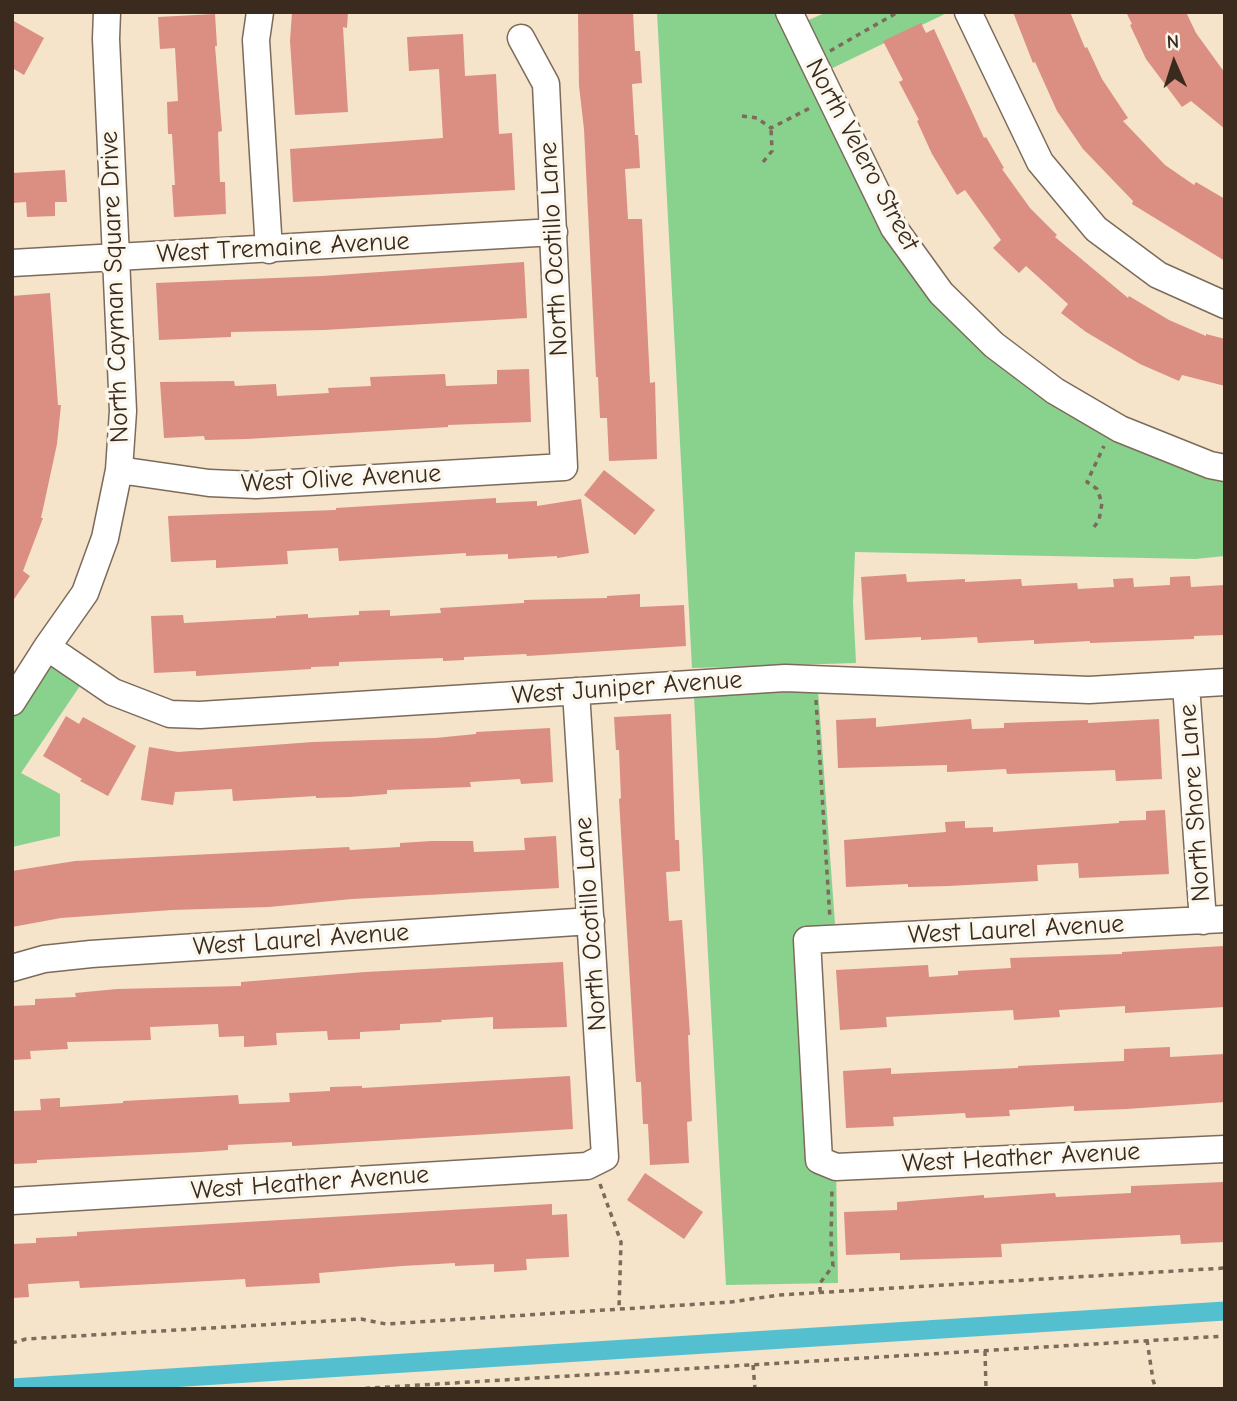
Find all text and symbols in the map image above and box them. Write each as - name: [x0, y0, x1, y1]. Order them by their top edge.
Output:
- north arrow: [1139, 28, 1209, 98]
- text: N: [1166, 31, 1180, 53]
- street label: North Velero Street: [798, 54, 926, 256]
- street label: North Cayman Square Drive: [94, 130, 136, 444]
- street label: North Ocotillo Lane: [533, 141, 575, 357]
- street label: West Tremaine Avenue: [156, 226, 410, 270]
- street label: West Olive Avenue: [240, 458, 442, 500]
- street label: West Juniper Avenue: [511, 664, 743, 712]
- street label: North Shore Lane: [1173, 703, 1217, 903]
- street label: North Ocotillo Lane: [568, 816, 614, 1032]
- street label: West Laurel Avenue: [907, 909, 1125, 951]
- street label: West Laurel Avenue: [192, 917, 410, 963]
- street label: West Heather Avenue: [901, 1136, 1141, 1180]
- street label: West Heather Avenue: [190, 1159, 430, 1207]

